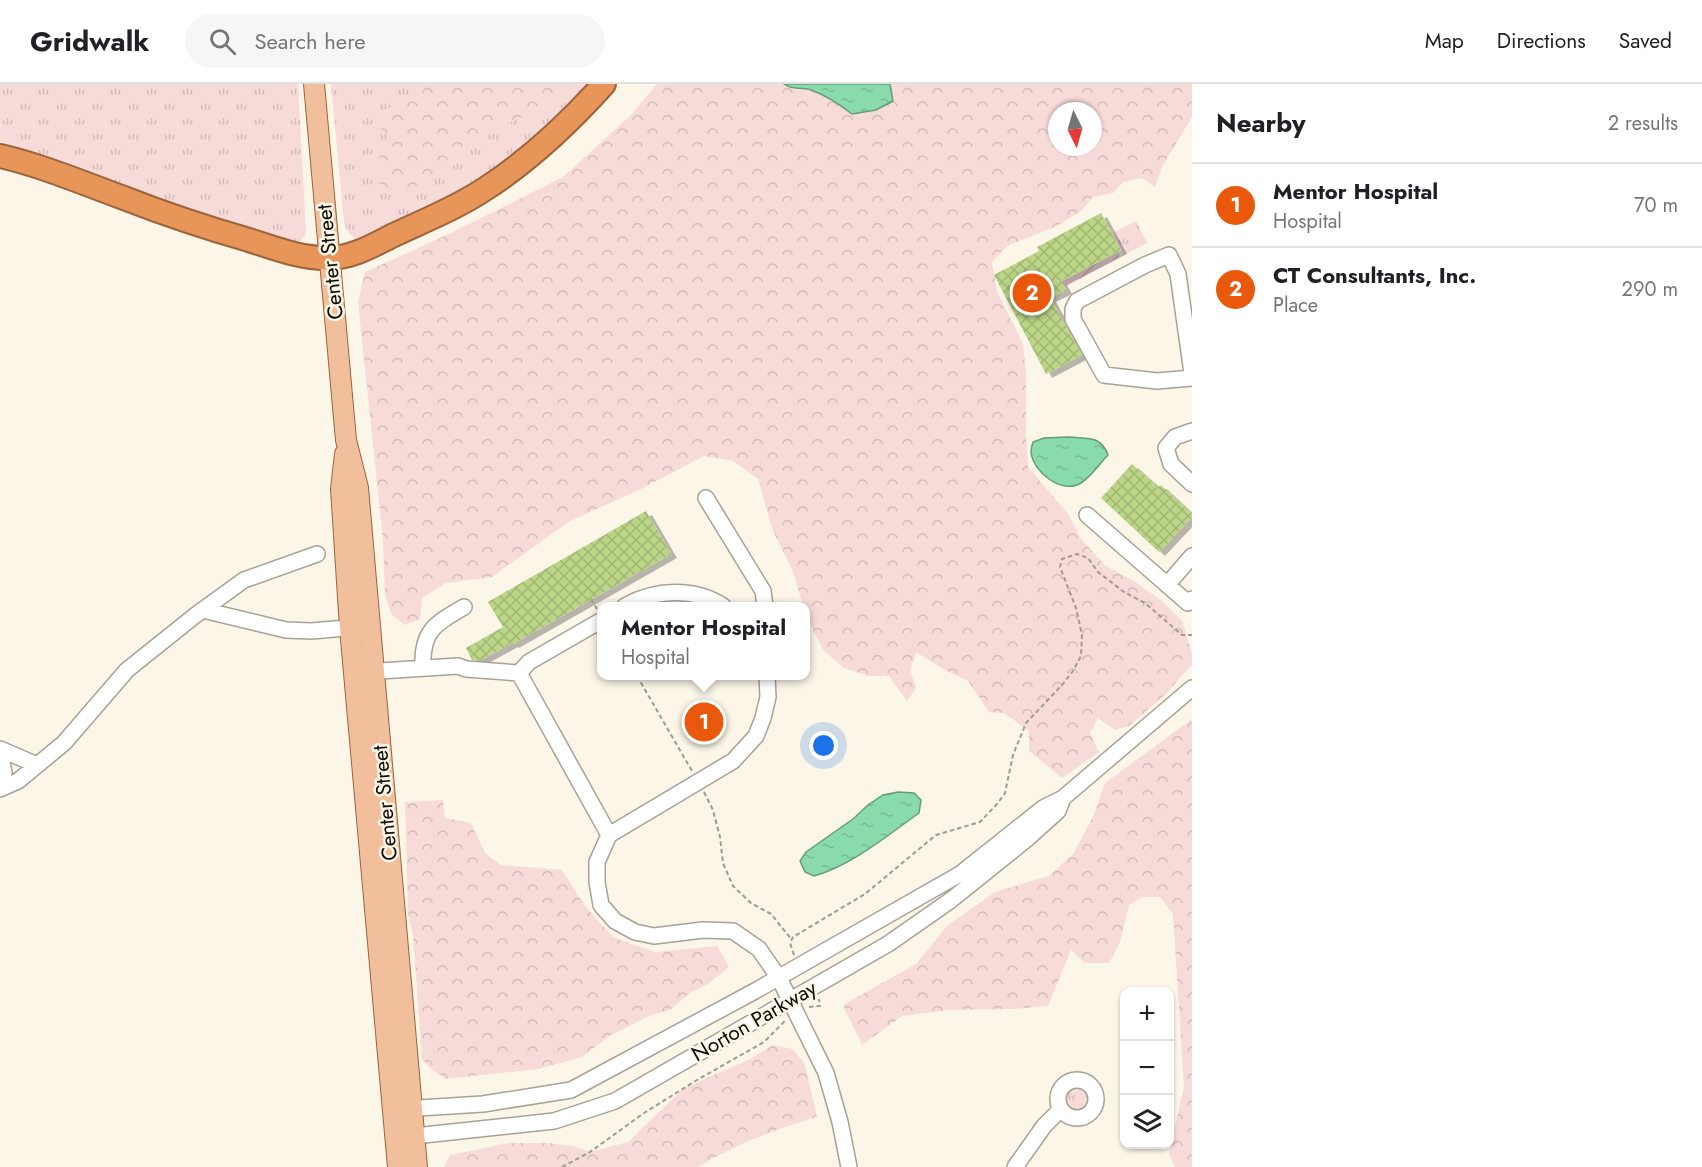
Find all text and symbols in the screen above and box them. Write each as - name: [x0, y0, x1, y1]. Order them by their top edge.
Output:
- search box: [185, 14, 605, 68]
- text: Gridwalk: [30, 21, 149, 62]
- icon: search: [206, 25, 239, 58]
- text: Search here: [254, 25, 366, 57]
- text: Map: [1425, 26, 1464, 56]
- text: Directions: [1497, 26, 1586, 56]
- text: Saved: [1619, 26, 1672, 56]
- north arrow: [1048, 102, 1102, 156]
- text: Nearby: [1216, 104, 1305, 142]
- text: 2 results: [1608, 109, 1678, 138]
- text: Mentor Hospital: [1273, 175, 1438, 207]
- text: 1: [1230, 191, 1241, 220]
- text: 70 m: [1634, 191, 1678, 220]
- street label: Center Street: [309, 203, 351, 321]
- text: Hospital: [1273, 207, 1342, 236]
- text: CT Consultants, Inc.: [1273, 259, 1476, 291]
- pin: 2: [1012, 270, 1052, 316]
- text: 2: [1229, 275, 1242, 304]
- text: 290 m: [1622, 275, 1678, 304]
- text: Place: [1273, 291, 1318, 320]
- popup: [597, 602, 810, 680]
- text: Mentor Hospital: [621, 611, 786, 643]
- text: Hospital: [621, 643, 690, 672]
- pin: 1: [684, 700, 724, 744]
- your location: [809, 731, 838, 760]
- street label: Center Street: [365, 744, 405, 862]
- street label: Norton Parkway: [686, 973, 823, 1069]
- map controls: [1120, 987, 1174, 1149]
- button: +: [1120, 987, 1174, 1041]
- button: −: [1120, 1041, 1174, 1095]
- button: layers: [1120, 1095, 1174, 1149]

